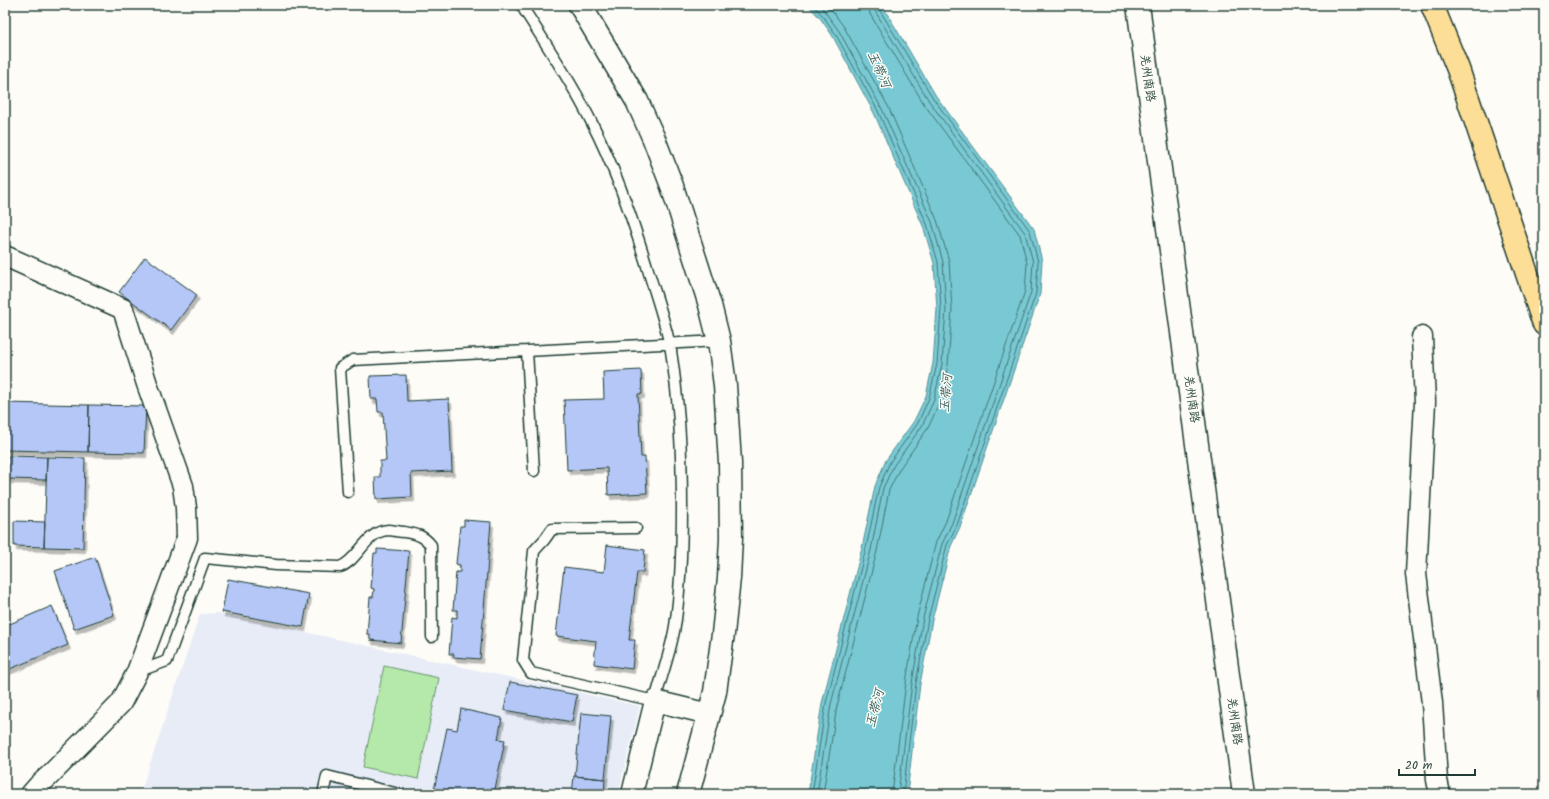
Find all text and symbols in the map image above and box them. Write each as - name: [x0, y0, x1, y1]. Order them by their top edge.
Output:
- water label: 玉带河: [861, 48, 897, 94]
- street label: 羌州南路: [1135, 53, 1160, 103]
- water label: 玉带河: [934, 371, 959, 413]
- street label: 羌州南路: [1179, 374, 1204, 424]
- water label: 玉带河: [860, 685, 891, 730]
- street label: 羌州南路: [1222, 696, 1247, 746]
- scale bar: [1399, 751, 1475, 777]
- text: 20 m: [1405, 756, 1433, 775]

